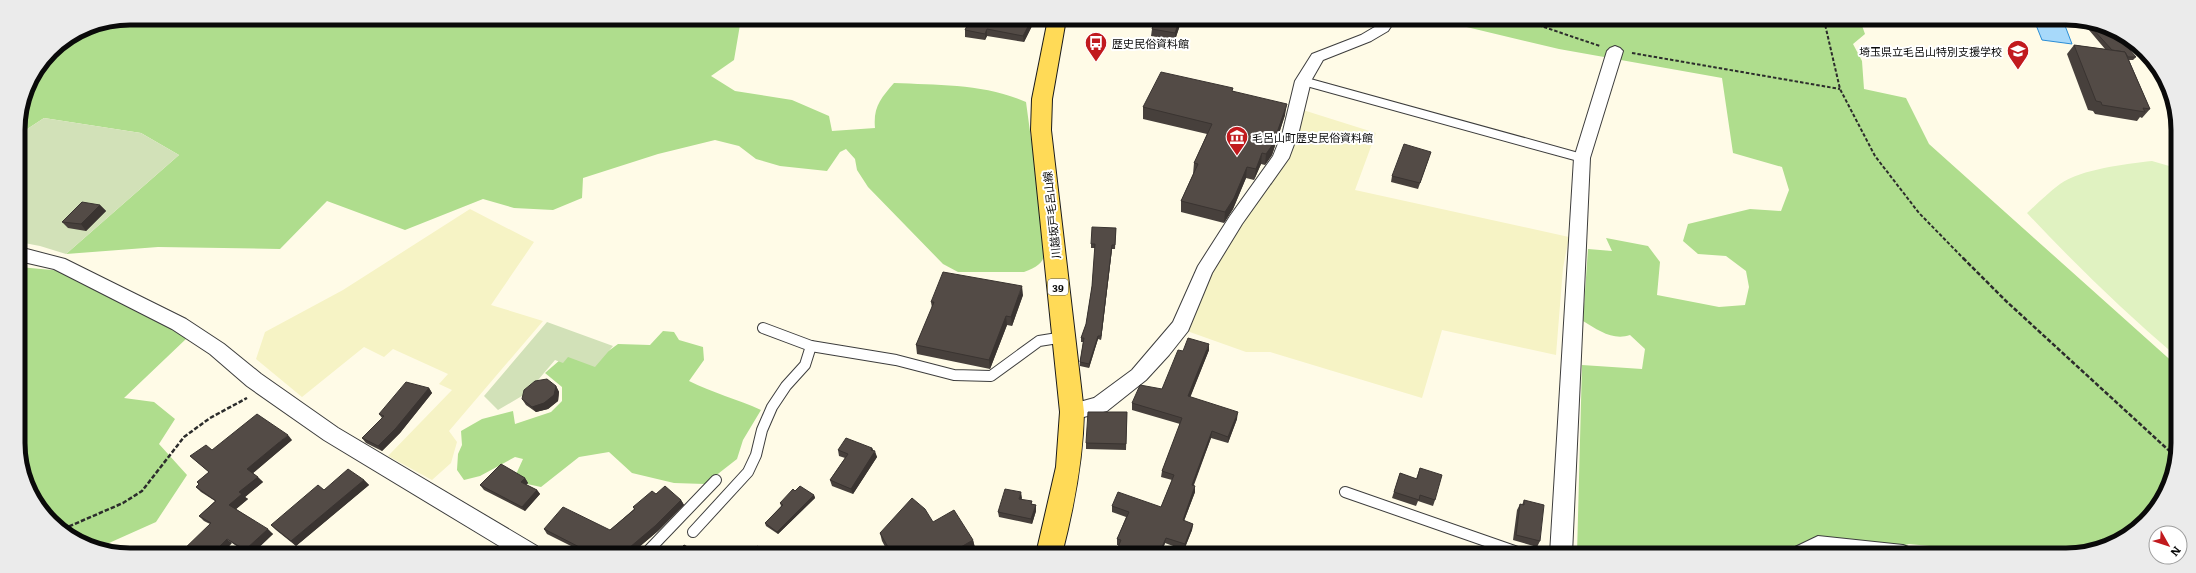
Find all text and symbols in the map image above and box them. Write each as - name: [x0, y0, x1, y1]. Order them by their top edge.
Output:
- bus stop icon: 歴史民俗資料館: [1083, 30, 1109, 63]
- place label: 歴史民俗資料館: [1112, 35, 1189, 51]
- school or university icon: 埼玉県立毛呂山特別支援学校: [2005, 38, 2031, 71]
- place label: 埼玉県立毛呂山特別支援学校: [1859, 43, 2002, 59]
- museum icon: 毛呂山町歴史民俗資料館: [1224, 124, 1250, 157]
- place label: 毛呂山町歴史民俗資料館: [1252, 129, 1373, 145]
- street label: 川越坂戸毛呂山線: [1038, 170, 1064, 260]
- road number: 39: [1048, 279, 1068, 295]
- north arrow: [2148, 525, 2188, 565]
- text: N: [2167, 543, 2186, 561]

